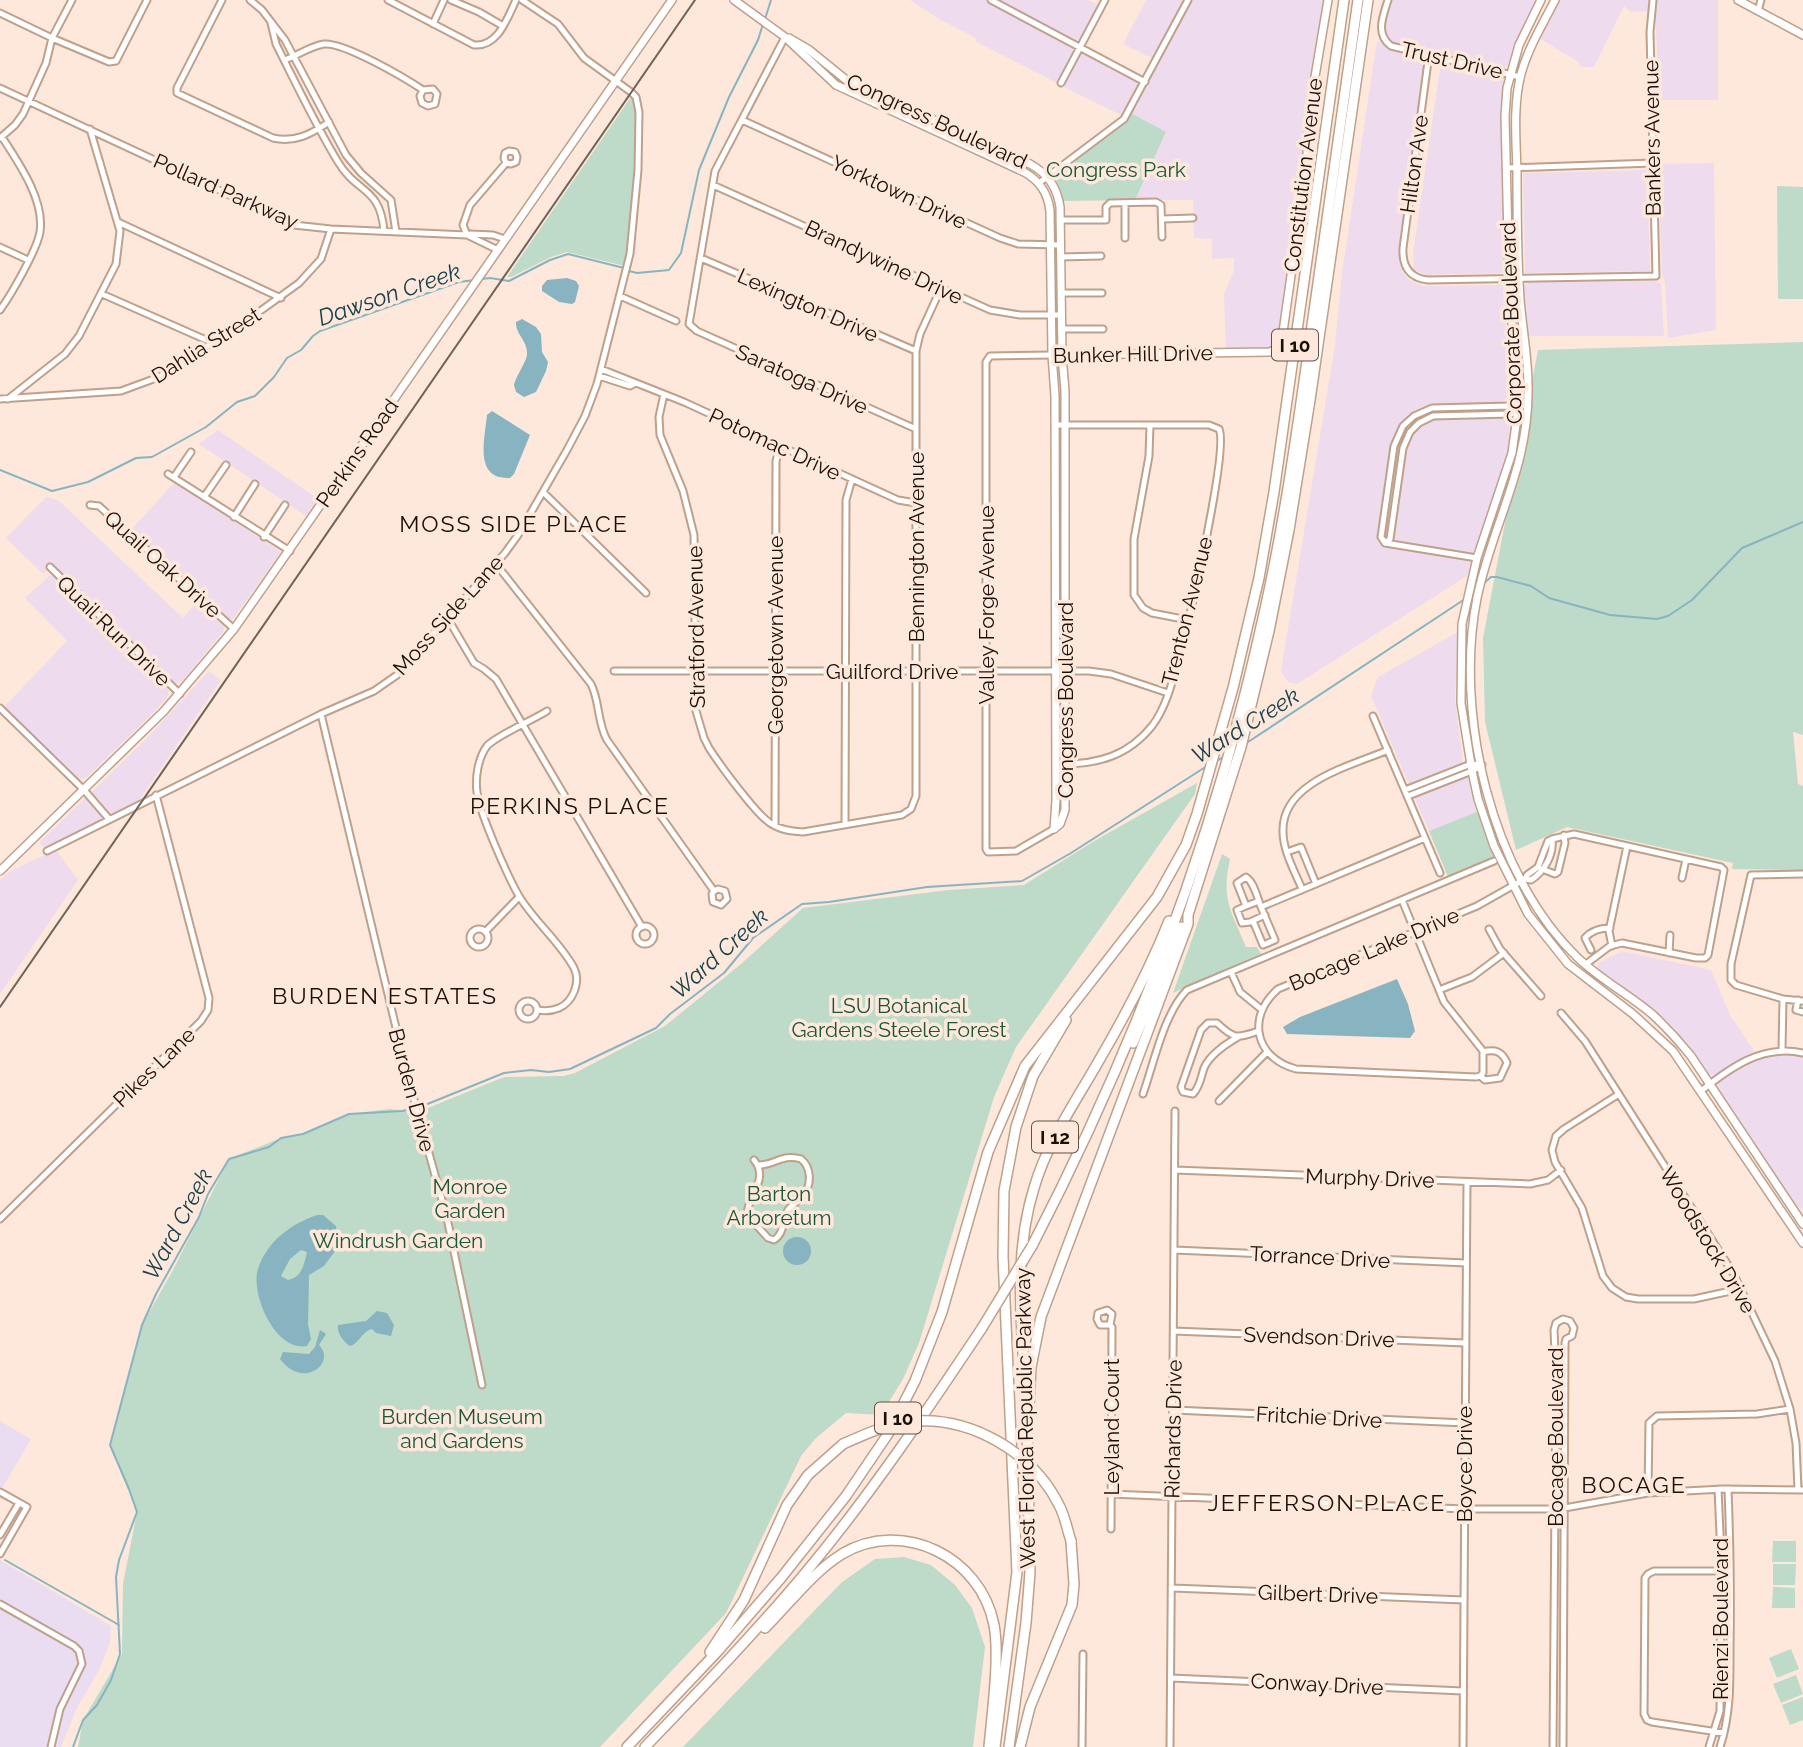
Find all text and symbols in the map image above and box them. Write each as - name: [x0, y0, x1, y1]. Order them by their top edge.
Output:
- street label: Trust Drive: [1399, 36, 1505, 84]
- street label: Bankers Avenue: [1638, 60, 1666, 216]
- street label: Congress Boulevard: [843, 68, 1031, 174]
- street label: Constitution Avenue: [1279, 77, 1327, 273]
- street label: Hilton Ave: [1395, 113, 1433, 215]
- street label: Pollard Parkway: [150, 148, 302, 234]
- street label: Yorktown Drive: [827, 150, 971, 234]
- park label: Congress Park: [1046, 157, 1186, 182]
- street label: Brandywine Drive: [801, 215, 967, 309]
- street label: Corporate Boulevard: [1495, 222, 1527, 424]
- water label: Dawson Creek: [314, 257, 464, 331]
- street label: Lexington Drive: [734, 263, 882, 347]
- street label: Dahlia Street: [147, 302, 265, 388]
- road number: I 10: [1272, 330, 1318, 360]
- street label: Saratoga Drive: [732, 339, 872, 419]
- street label: Bunker Hill Drive: [1053, 340, 1213, 368]
- street label: Perkins Road: [311, 394, 403, 512]
- street label: Potomac Drive: [705, 403, 845, 485]
- street label: Bennington Avenue: [904, 452, 929, 642]
- street label: Quail Oak Drive: [99, 505, 227, 623]
- street label: Valley Forge Avenue: [974, 505, 999, 705]
- district label: MOSS SIDE PLACE: [399, 510, 629, 537]
- street label: Trenton Avenue: [1156, 534, 1218, 688]
- street label: Georgetown Avenue: [763, 536, 788, 734]
- street label: Stratford Avenue: [682, 545, 710, 709]
- street label: Moss Side Lane: [388, 550, 508, 680]
- street label: Quail Run Drive: [52, 570, 176, 692]
- street label: Congress Boulevard: [1053, 602, 1078, 798]
- street label: Guilford Drive: [826, 659, 958, 684]
- water label: Ward Creek: [1186, 681, 1304, 769]
- district label: PERKINS PLACE: [470, 792, 670, 819]
- water label: Ward Creek: [665, 902, 773, 1004]
- street label: Bocage Lake Drive: [1285, 902, 1463, 996]
- district label: BURDEN ESTATES: [272, 982, 498, 1009]
- park label: LSU Botanical Gardens Steele Forest: [792, 993, 1006, 1042]
- street label: Pikes Lane: [108, 1022, 200, 1112]
- street label: Burden Drive: [384, 1026, 440, 1154]
- road number: I 12: [1032, 1121, 1078, 1152]
- street label: Woodstock Drive: [1654, 1162, 1762, 1318]
- street label: Murphy Drive: [1305, 1163, 1435, 1193]
- water label: Ward Creek: [136, 1164, 218, 1284]
- park label: Monroe Garden: [433, 1174, 507, 1223]
- park label: Barton Arboretum: [726, 1181, 832, 1230]
- park label: Windrush Garden: [313, 1228, 483, 1253]
- street label: Torrance Drive: [1249, 1241, 1391, 1273]
- street label: West Florida Republic Parkway: [1010, 1267, 1040, 1569]
- street label: Svendson Drive: [1243, 1322, 1395, 1352]
- street label: Bocage Boulevard: [1543, 1347, 1568, 1527]
- street label: Leyland Court: [1099, 1358, 1124, 1496]
- street label: Richards Drive: [1159, 1359, 1187, 1499]
- street label: Fritchie Drive: [1255, 1401, 1383, 1433]
- road number: I 10: [875, 1402, 921, 1434]
- park label: Burden Museum and Gardens: [381, 1404, 543, 1453]
- street label: Boyce Drive: [1452, 1406, 1477, 1522]
- district label: BOCAGE: [1581, 1471, 1687, 1498]
- district label: JEFFERSON PLACE: [1208, 1489, 1446, 1516]
- street label: Rienzi Boulevard: [1708, 1538, 1733, 1700]
- street label: Gilbert Drive: [1257, 1579, 1379, 1609]
- street label: Conway Drive: [1250, 1668, 1384, 1700]

